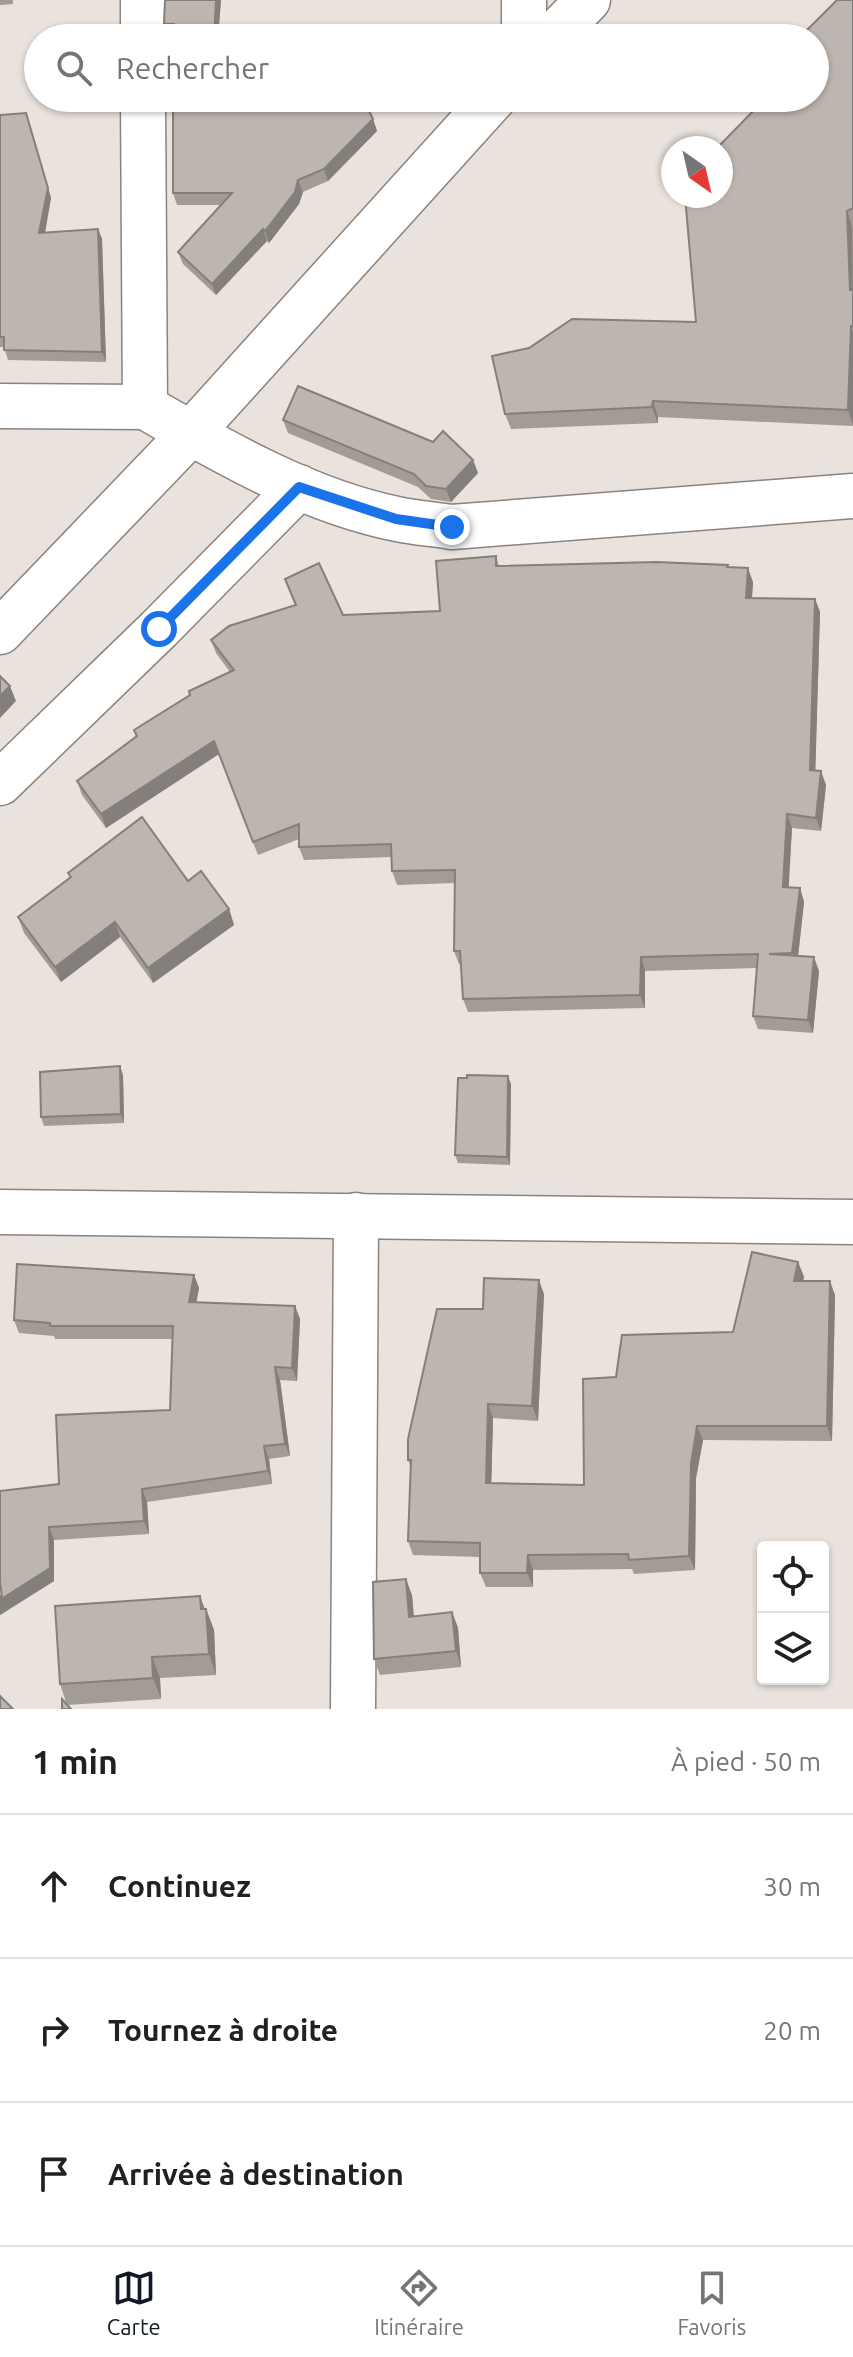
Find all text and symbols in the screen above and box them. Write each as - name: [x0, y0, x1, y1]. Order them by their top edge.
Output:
- search box: [24, 24, 829, 112]
- icon: search: [52, 46, 96, 90]
- text: Rechercher: [116, 51, 269, 85]
- north arrow: [661, 136, 733, 208]
- route end: [434, 509, 470, 545]
- route start: [141, 611, 177, 647]
- map controls: [757, 1541, 829, 1685]
- button: locate: [757, 1541, 829, 1613]
- button: layers: [757, 1613, 829, 1685]
- text: 1 min: [32, 1742, 118, 1780]
- text: À pied · 50 m: [671, 1747, 821, 1776]
- icon: ahead: [32, 1864, 76, 1908]
- text: Continuez: [108, 1869, 251, 1903]
- text: 30 m: [763, 1872, 821, 1901]
- icon: right: [32, 2008, 76, 2052]
- text: Tournez à droite: [108, 2013, 338, 2047]
- text: 20 m: [763, 2016, 821, 2045]
- icon: arrive: [32, 2152, 76, 2196]
- text: Arrivée à destination: [108, 2157, 404, 2191]
- tab: Carte: [107, 2266, 161, 2339]
- tab: Itinéraire: [374, 2266, 464, 2339]
- tab: Favoris: [677, 2266, 746, 2339]

